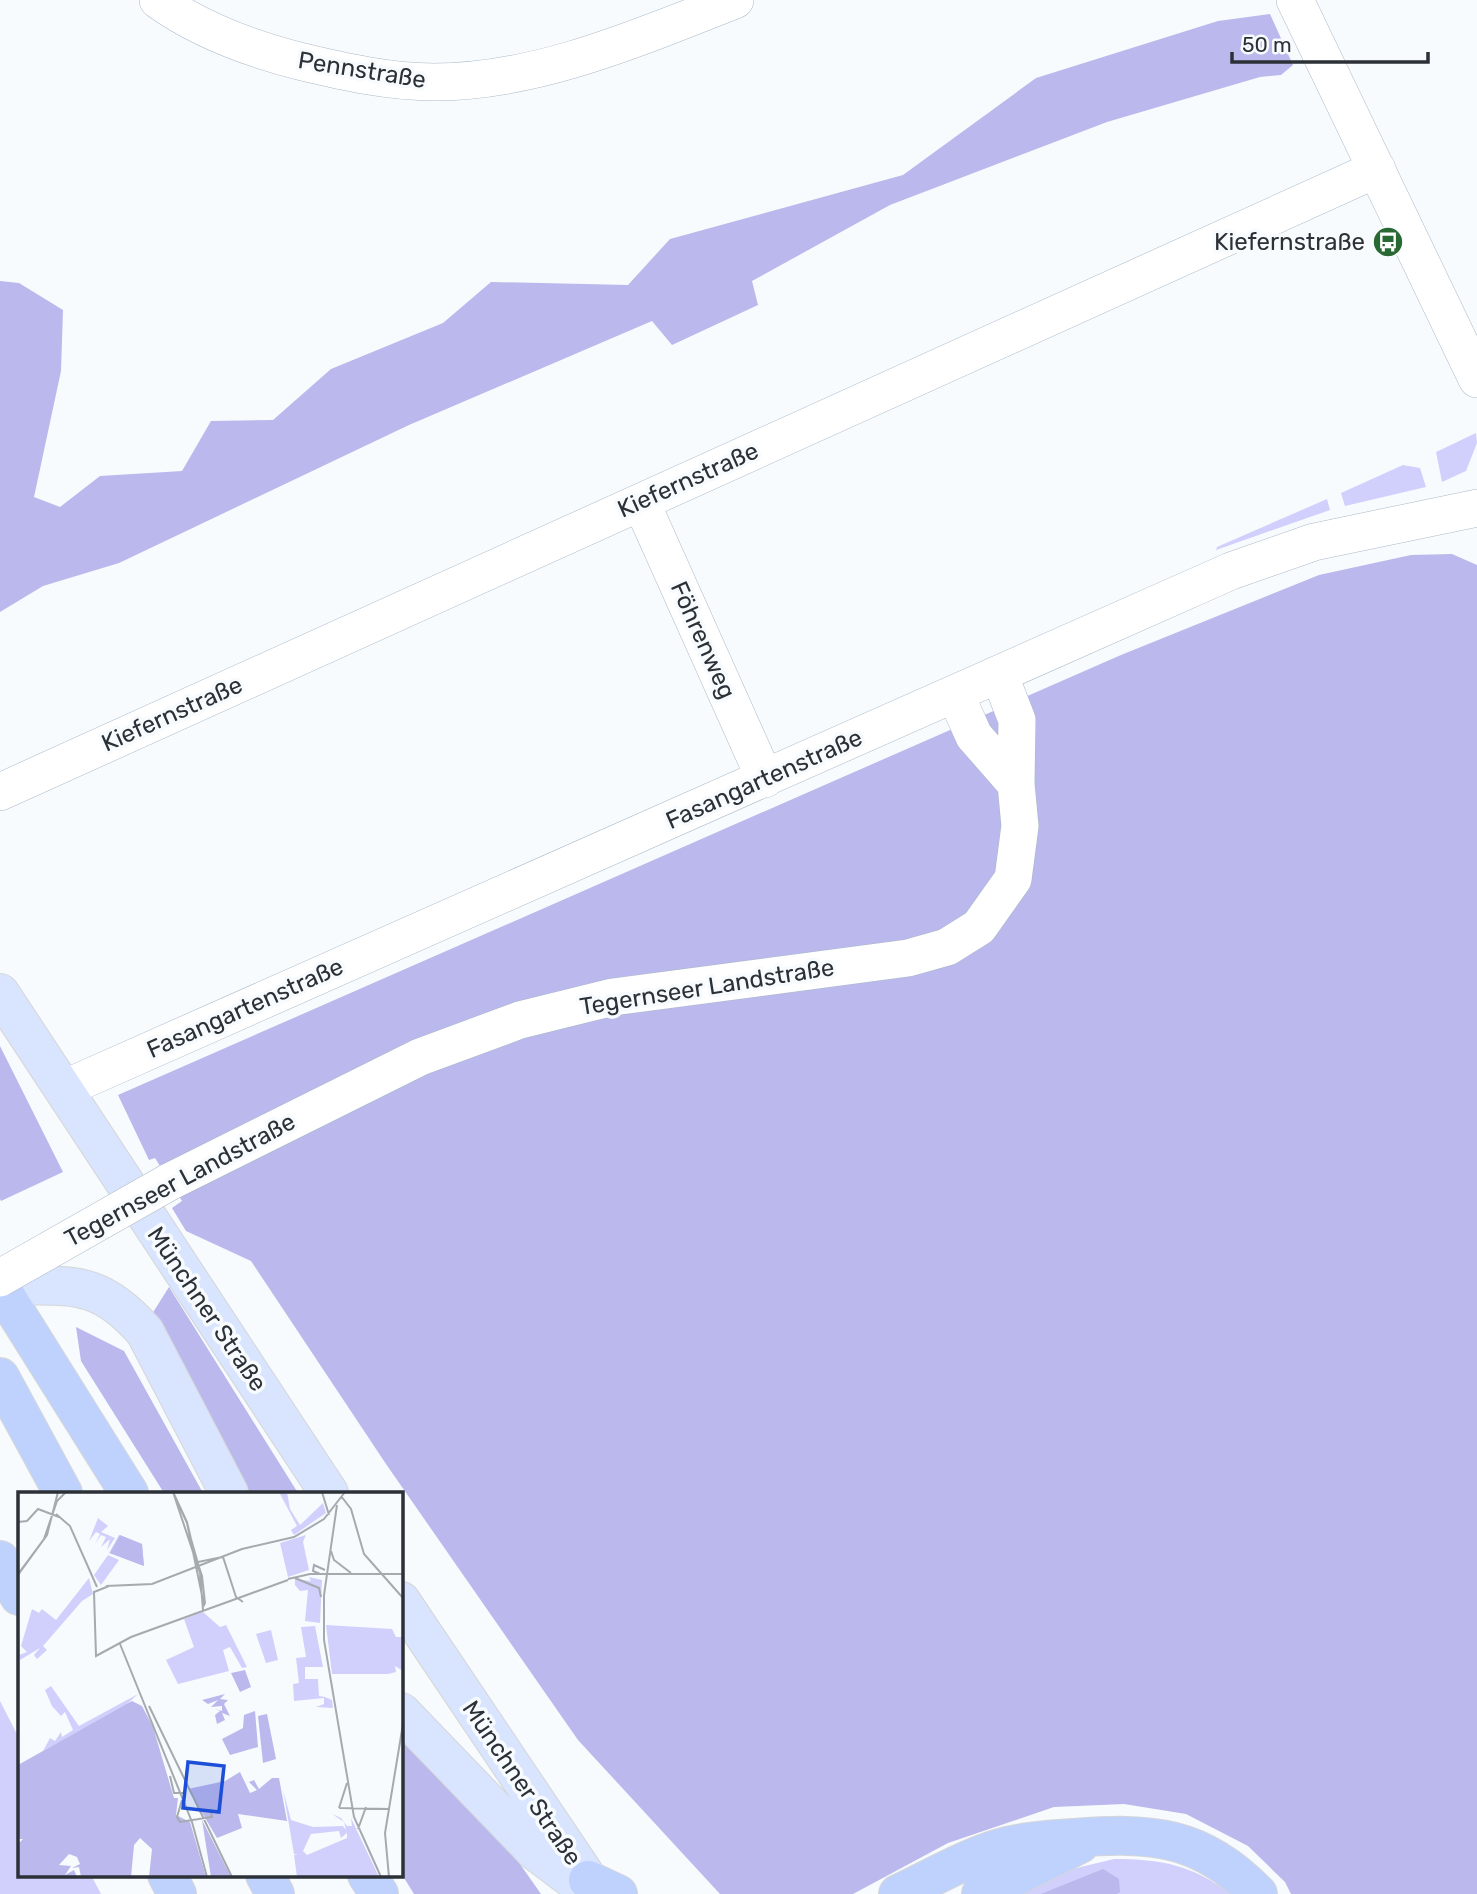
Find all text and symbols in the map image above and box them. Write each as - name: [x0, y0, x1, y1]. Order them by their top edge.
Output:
- scale bar: [1232, 21, 1428, 65]
- text: 50 m: [1242, 32, 1292, 57]
- street label: Pennstraße: [296, 46, 428, 94]
- bus stop icon: Kiefernstraße: [1371, 225, 1405, 259]
- place label: Kiefernstraße: [1214, 228, 1365, 256]
- street label: Kiefernstraße: [613, 436, 763, 524]
- street label: Föhrenweg: [665, 577, 741, 703]
- street label: Kiefernstraße: [97, 670, 247, 758]
- street label: Fasangartenstraße: [661, 723, 867, 835]
- street label: Fasangartenstraße: [142, 952, 348, 1064]
- street label: Tegernseer Landstraße: [578, 953, 836, 1021]
- street label: Tegernseer Landstraße: [60, 1107, 300, 1253]
- street label: Münchner Straße: [142, 1221, 272, 1397]
- inset map: [18, 1492, 402, 1876]
- street label: Münchner Straße: [457, 1695, 587, 1871]

